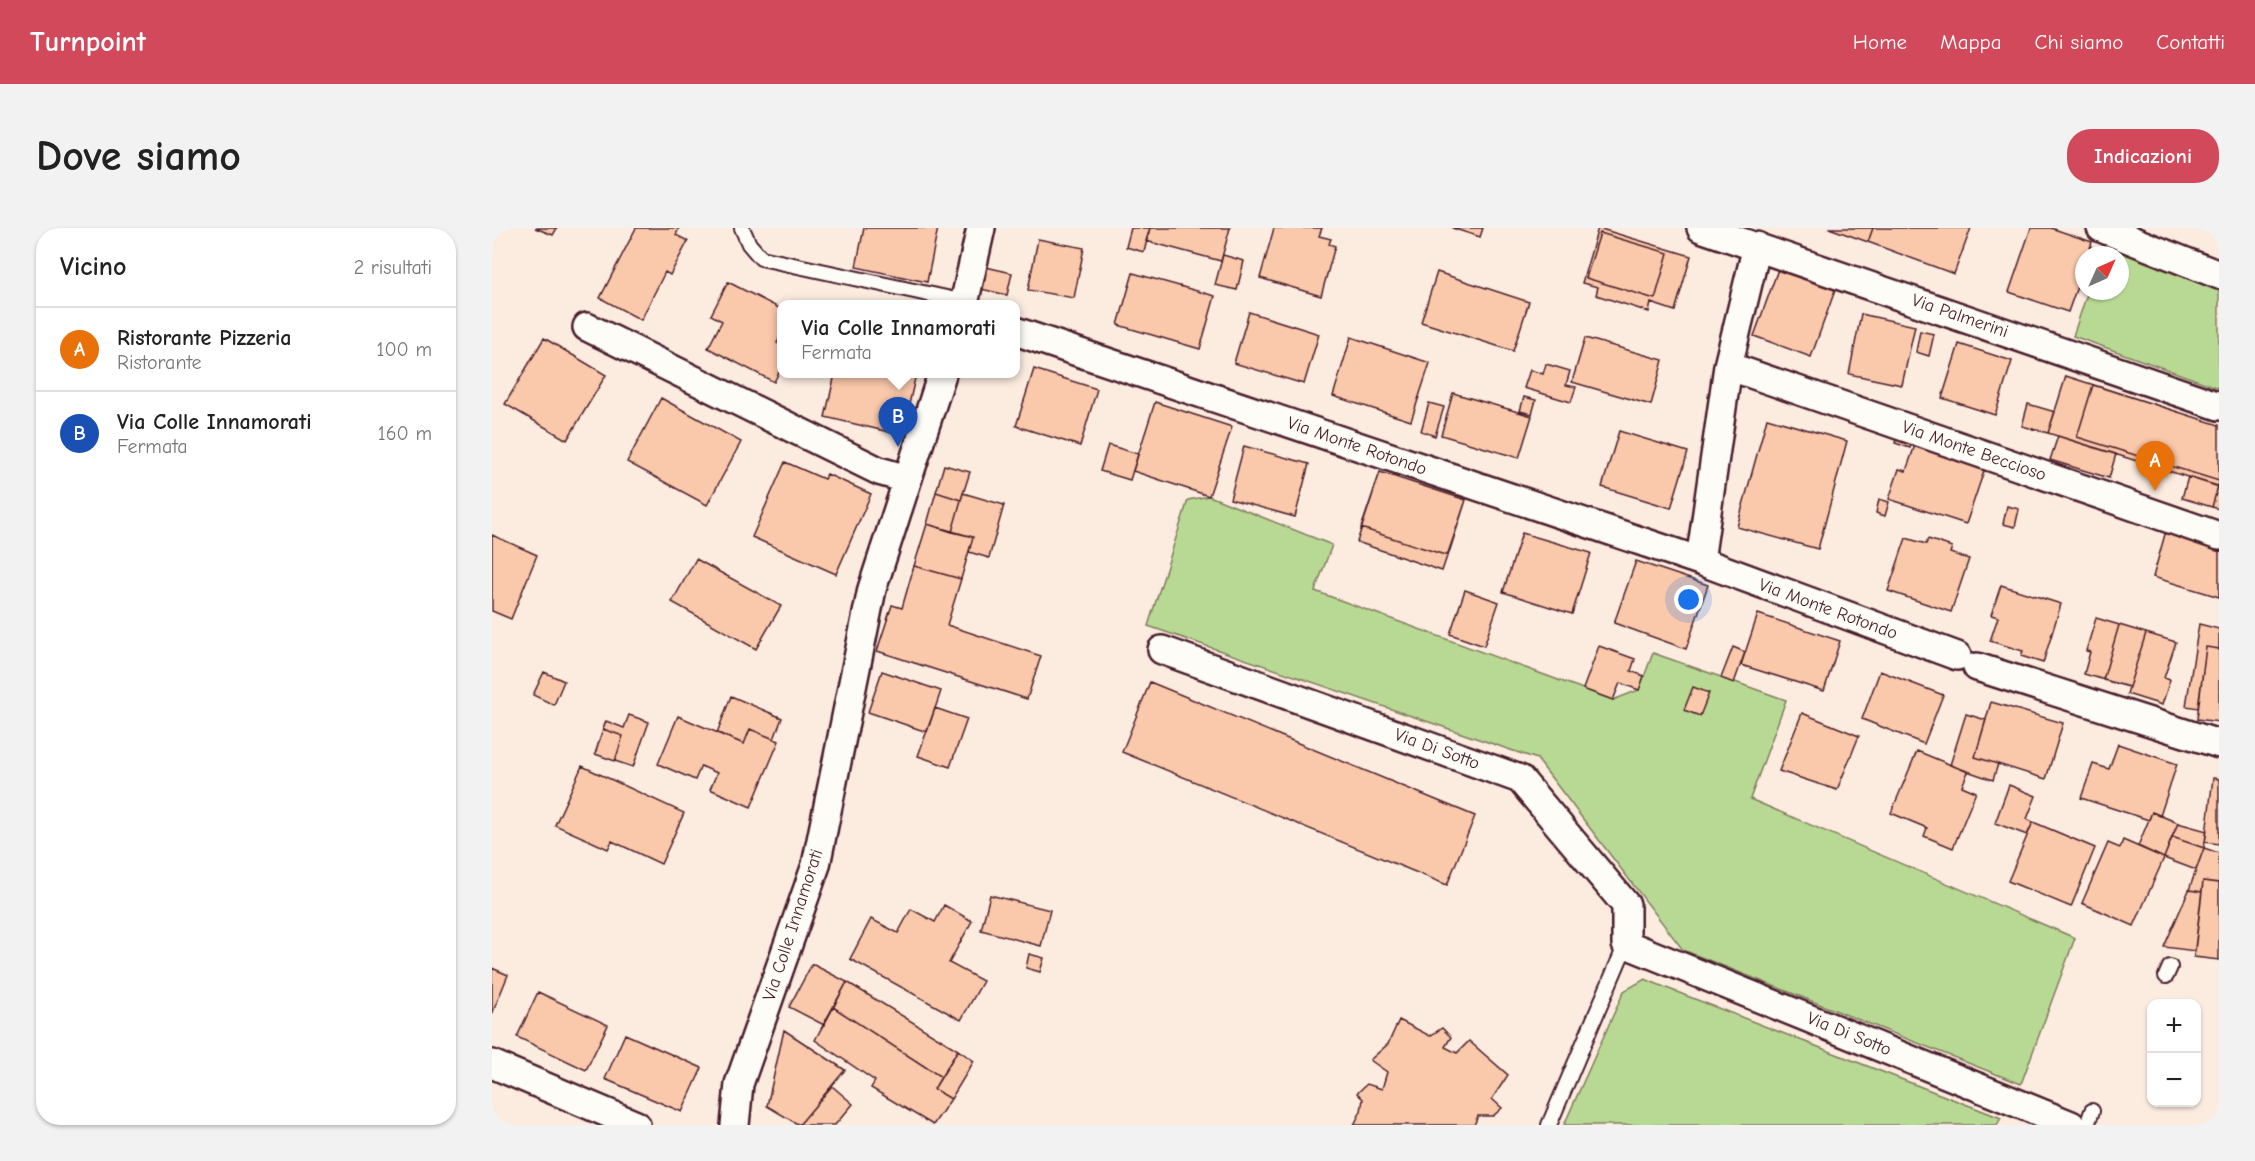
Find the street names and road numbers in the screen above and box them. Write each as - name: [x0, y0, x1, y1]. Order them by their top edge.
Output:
- street label: Via Palmerini: [1909, 290, 2011, 342]
- street label: Via Monte Rotondo: [1284, 412, 1430, 480]
- street label: Via Monte Beccioso: [1899, 416, 2049, 486]
- street label: Via Monte Rotondo: [1756, 574, 1900, 644]
- street label: Via Di Sotto: [1392, 724, 1482, 774]
- street label: Via Colle Innamorati: [759, 846, 827, 1004]
- street label: Via Di Sotto: [1804, 1008, 1894, 1060]

